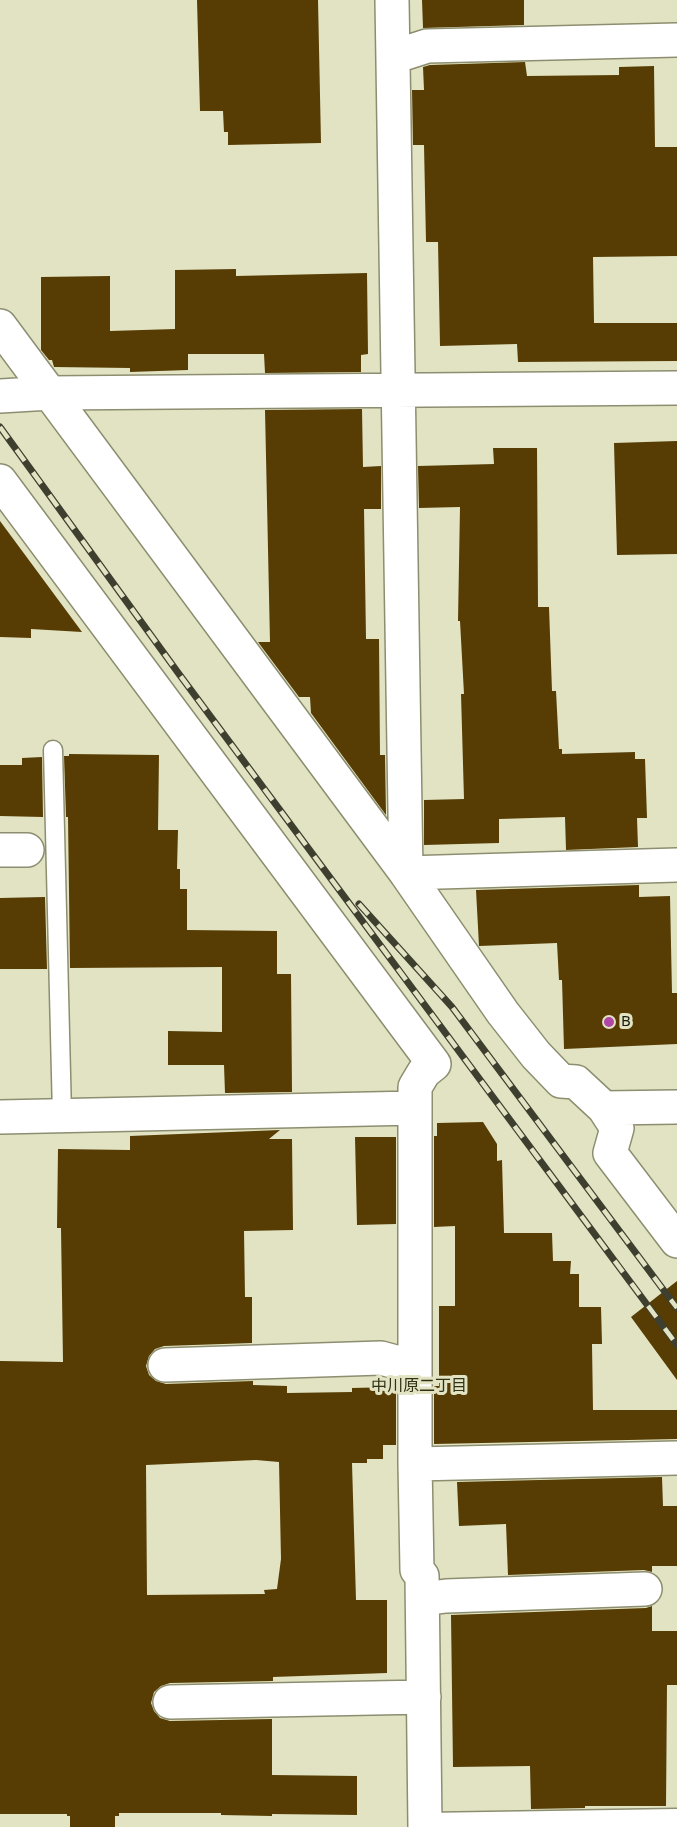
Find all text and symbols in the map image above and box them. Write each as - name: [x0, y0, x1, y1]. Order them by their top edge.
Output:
- place label: B: [621, 1013, 631, 1031]
- marker: B: [602, 1015, 616, 1029]
- district label: 中川原二丁目: [371, 1376, 467, 1396]

